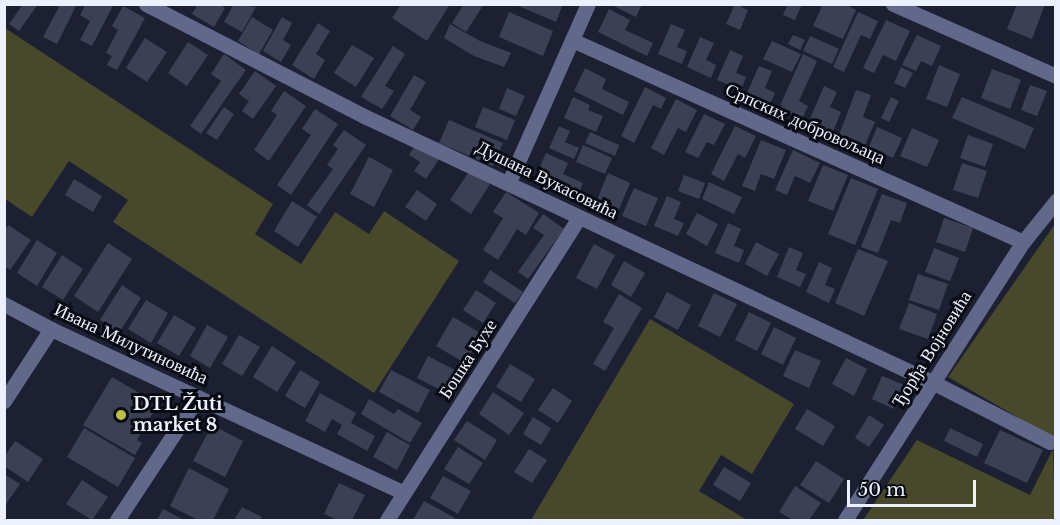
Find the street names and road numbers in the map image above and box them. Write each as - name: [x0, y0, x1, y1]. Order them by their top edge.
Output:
- street label: Српских добровољаца: [722, 79, 888, 169]
- street label: Душана Вукасовића: [472, 136, 622, 224]
- street label: Ђорђа Војновића: [888, 287, 976, 411]
- street label: Ивана Милутиновића: [51, 299, 211, 389]
- street label: Бошка Бухе: [434, 315, 502, 403]

